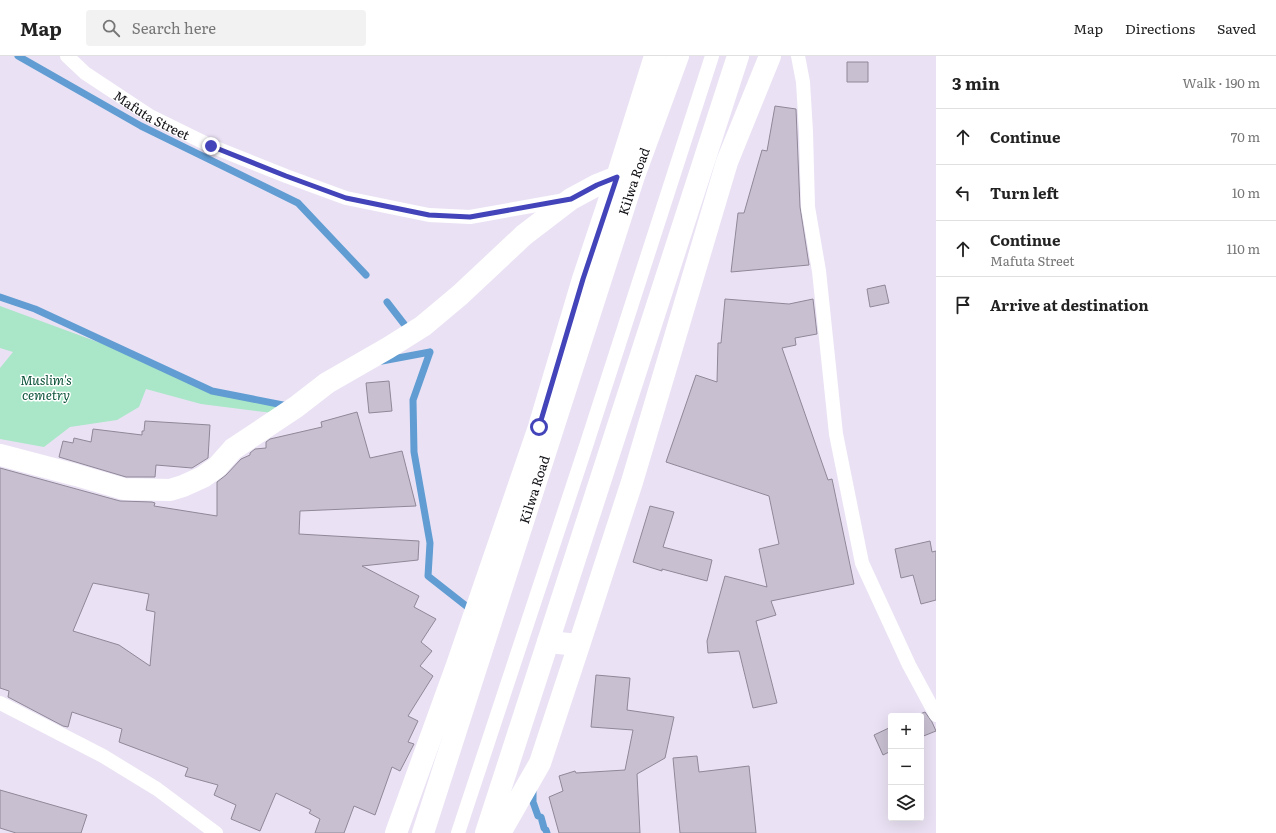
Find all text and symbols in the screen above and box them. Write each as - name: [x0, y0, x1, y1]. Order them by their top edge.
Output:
- search box: [86, 10, 366, 46]
- text: Map: [20, 14, 62, 42]
- text: Search here: [132, 16, 216, 39]
- icon: search: [100, 17, 122, 39]
- text: Map: [1073, 18, 1103, 38]
- text: Directions: [1125, 18, 1195, 38]
- text: Saved: [1217, 18, 1256, 38]
- text: 3 min: [952, 70, 1000, 95]
- text: Walk · 190 m: [1182, 73, 1260, 92]
- street label: Mafuta Street: [111, 85, 194, 144]
- text: Continue: [990, 125, 1060, 148]
- icon: ahead: [952, 126, 974, 148]
- text: 70 m: [1231, 127, 1260, 146]
- route end: [202, 137, 220, 155]
- street label: Kilwa Road: [613, 144, 653, 217]
- text: Turn left: [990, 181, 1059, 204]
- icon: left: [952, 182, 974, 204]
- text: 10 m: [1232, 183, 1260, 202]
- text: Continue: [990, 228, 1060, 251]
- icon: ahead: [952, 238, 974, 260]
- text: 110 m: [1227, 239, 1260, 258]
- text: Mafuta Street: [990, 251, 1075, 270]
- text: Arrive at destination: [990, 293, 1149, 316]
- icon: arrive: [952, 294, 974, 316]
- park label: Muslim's cemetry: [20, 370, 72, 404]
- route start: [530, 418, 548, 436]
- street label: Kilwa Road: [514, 453, 553, 526]
- map controls: [888, 713, 924, 821]
- button: +: [888, 713, 924, 749]
- button: −: [888, 749, 924, 785]
- button: layers: [888, 785, 924, 821]

